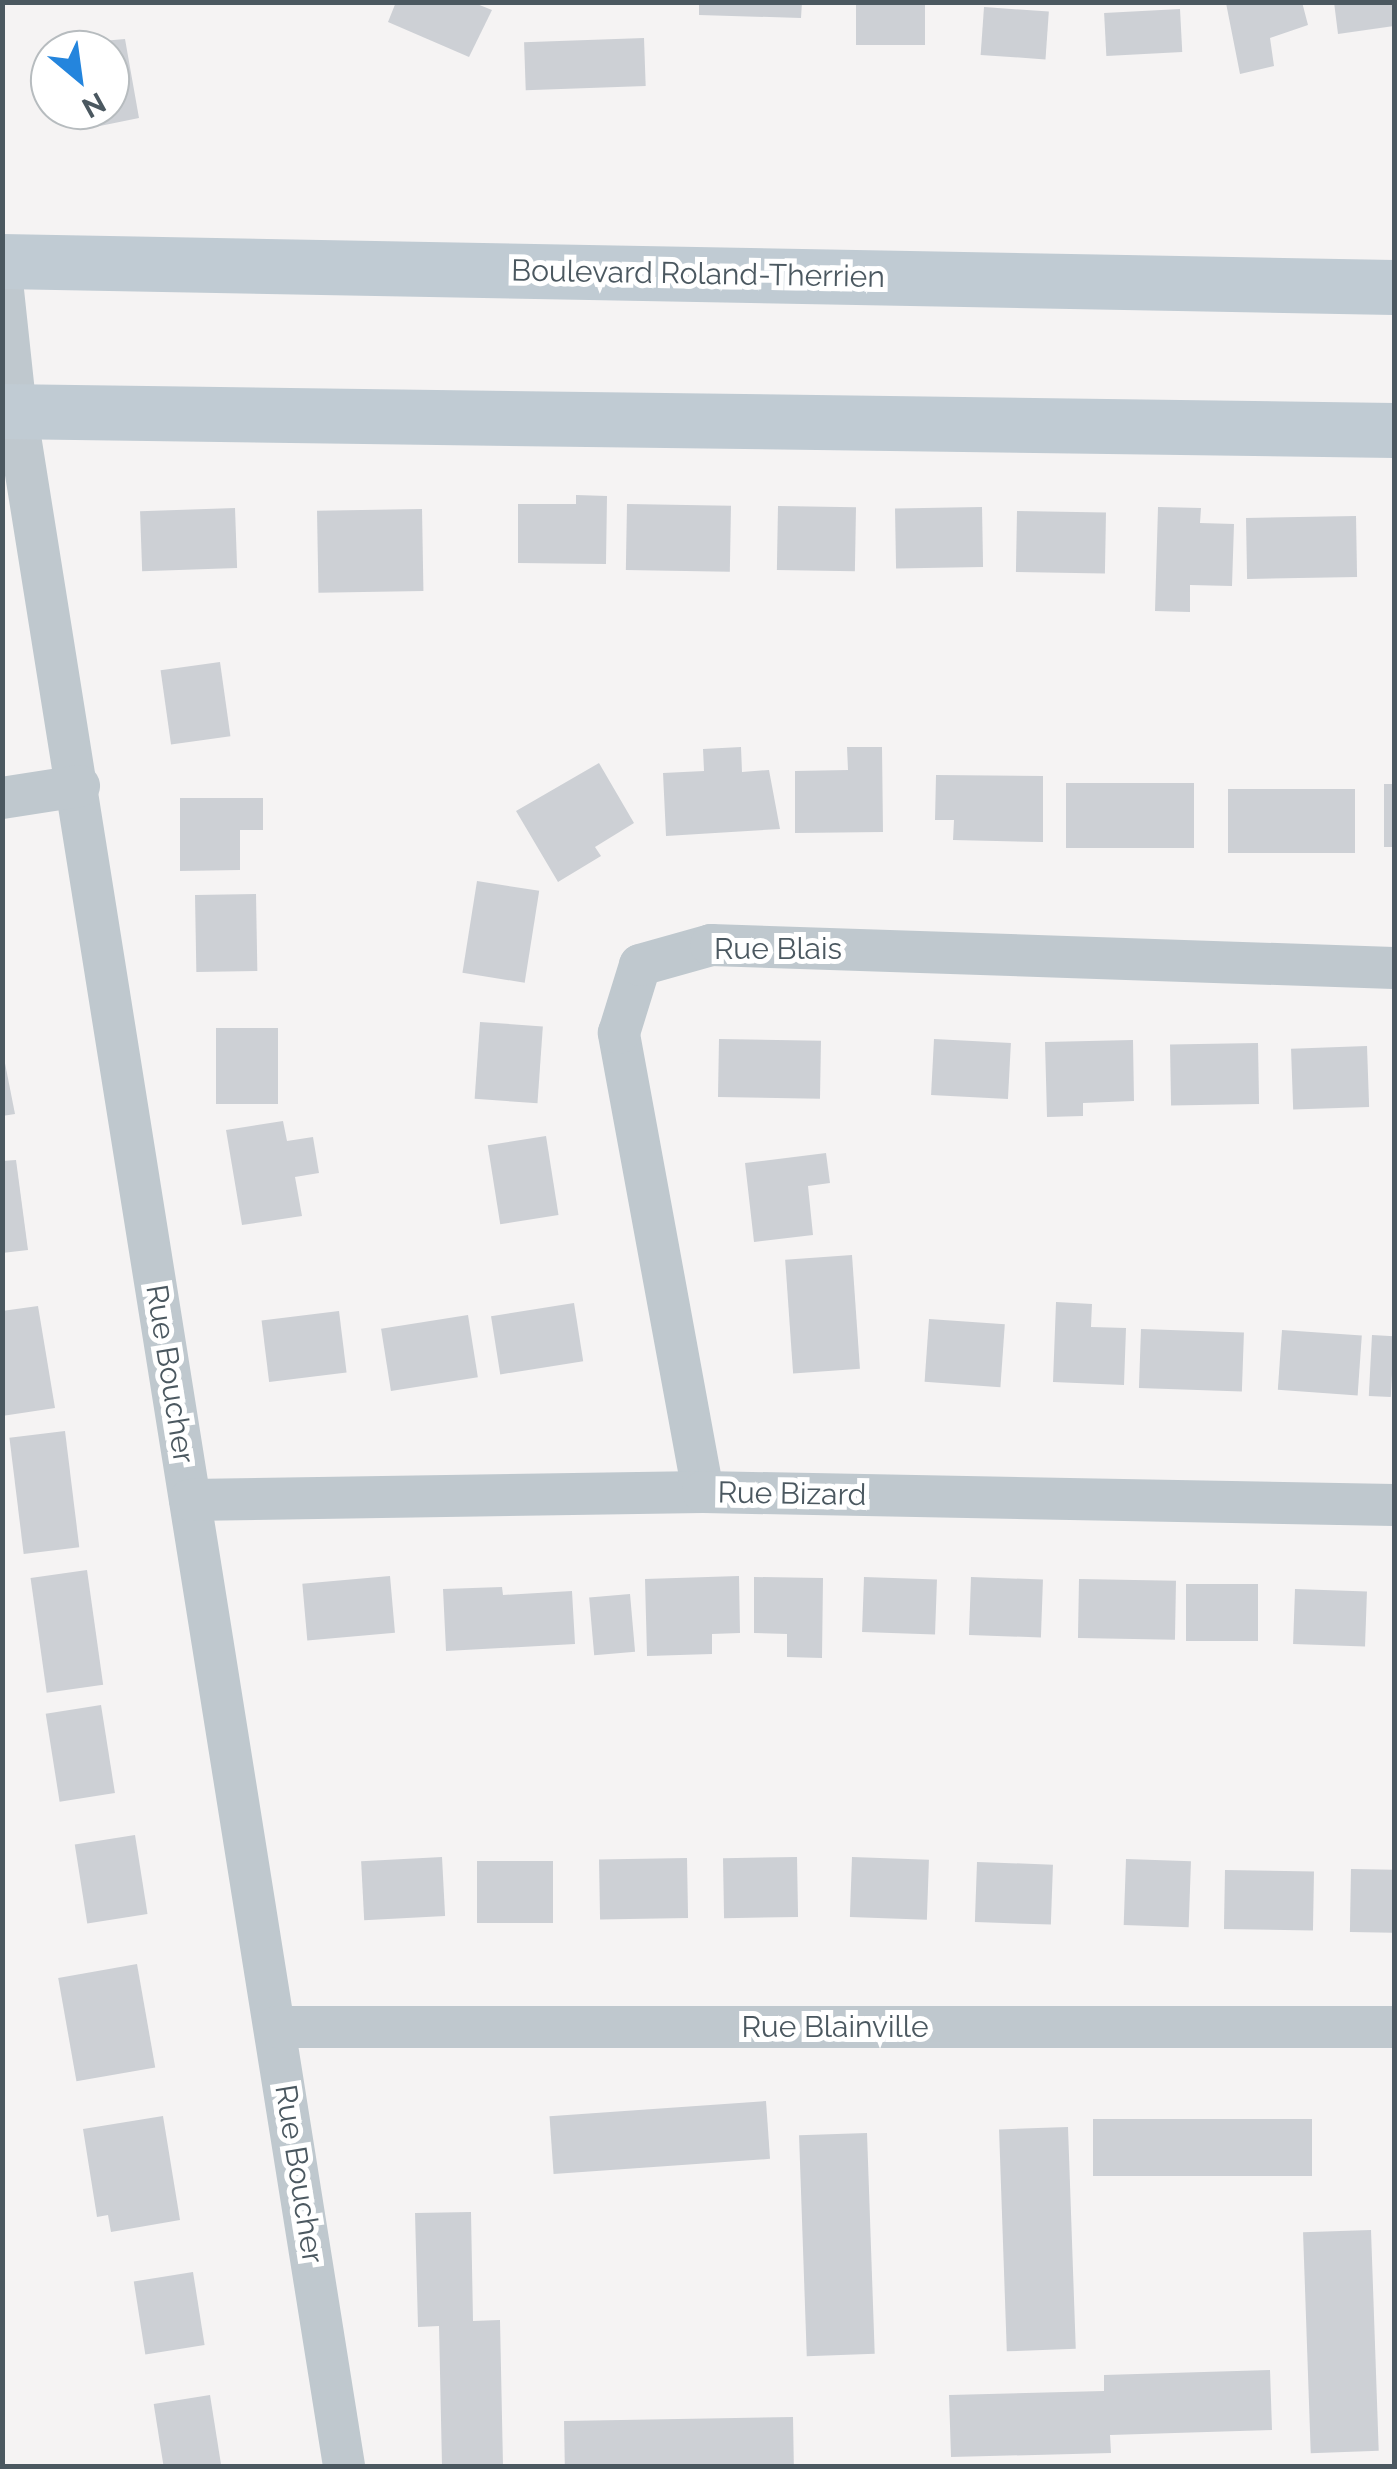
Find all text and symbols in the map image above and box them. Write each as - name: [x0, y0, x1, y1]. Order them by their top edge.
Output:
- north arrow: [30, 30, 130, 130]
- text: N: [76, 85, 111, 125]
- street label: Boulevard Roland-Therrien: [511, 253, 885, 295]
- street label: Rue Blais: [714, 931, 842, 967]
- street label: Rue Boucher: [138, 1282, 202, 1466]
- street label: Rue Bizard: [717, 1475, 867, 1513]
- street label: Rue Blainville: [741, 2009, 929, 2045]
- street label: Rue Boucher: [267, 2082, 331, 2266]

